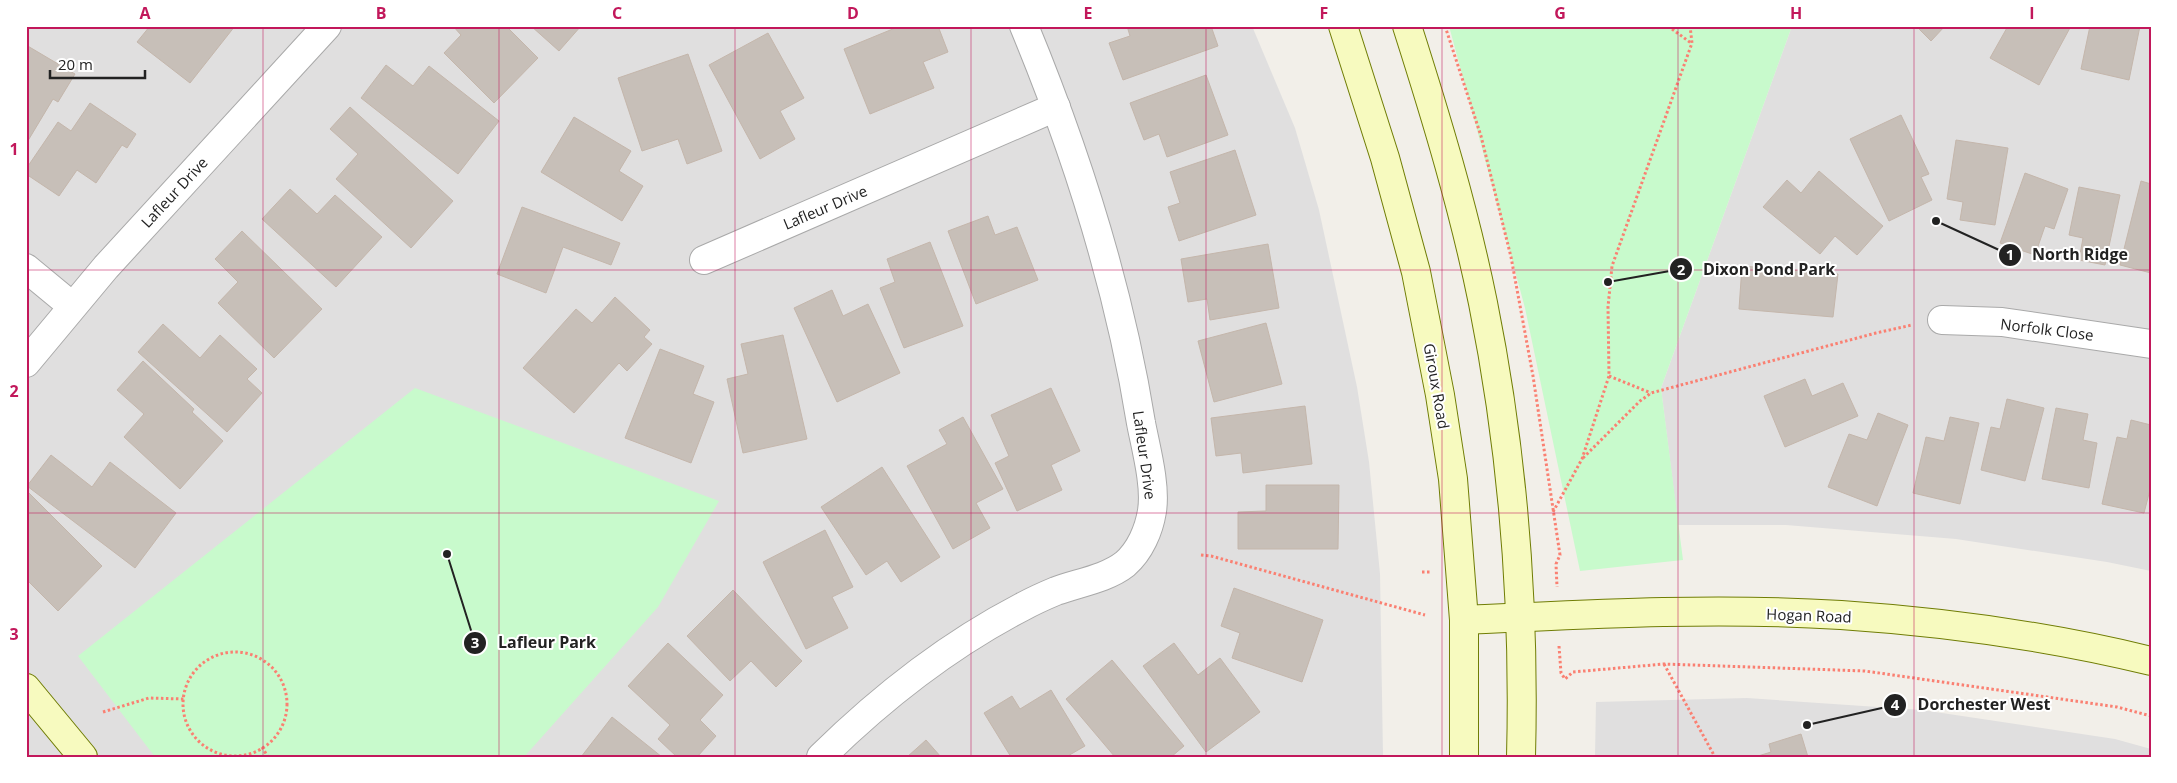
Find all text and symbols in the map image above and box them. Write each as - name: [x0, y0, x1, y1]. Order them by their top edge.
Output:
- text: A: [139, 2, 151, 24]
- text: B: [376, 2, 386, 24]
- text: C: [612, 2, 622, 24]
- text: D: [847, 2, 859, 24]
- text: E: [1084, 2, 1093, 24]
- text: F: [1320, 2, 1328, 24]
- text: G: [1554, 2, 1566, 24]
- text: H: [1790, 2, 1802, 24]
- text: I: [2029, 2, 2035, 24]
- scale bar: [50, 48, 145, 80]
- text: 20 m: [58, 54, 93, 74]
- text: 1: [9, 138, 19, 160]
- street label: Lafleur Drive: [136, 152, 212, 232]
- street label: Lafleur Drive: [780, 180, 870, 234]
- callout: North Ridge: [1997, 239, 2138, 270]
- text: North Ridge: [2032, 243, 2128, 265]
- text: 1: [2006, 244, 2014, 264]
- callout: Dixon Pond Park: [1668, 254, 1845, 285]
- text: Dixon Pond Park: [1703, 258, 1835, 280]
- text: 2: [1677, 259, 1686, 279]
- street label: Norfolk Close: [1999, 313, 2095, 345]
- street label: Giroux Road: [1420, 342, 1454, 430]
- text: 2: [9, 380, 19, 402]
- street label: Lafleur Drive: [1129, 409, 1161, 501]
- street label: Hogan Road: [1766, 604, 1852, 626]
- text: 3: [9, 623, 19, 645]
- callout: Lafleur Park: [463, 627, 606, 658]
- text: Lafleur Park: [498, 631, 596, 653]
- text: 3: [471, 632, 479, 652]
- callout: Dorchester West: [1882, 689, 2060, 720]
- text: Dorchester West: [1918, 693, 2050, 715]
- text: 4: [1891, 694, 1900, 714]

